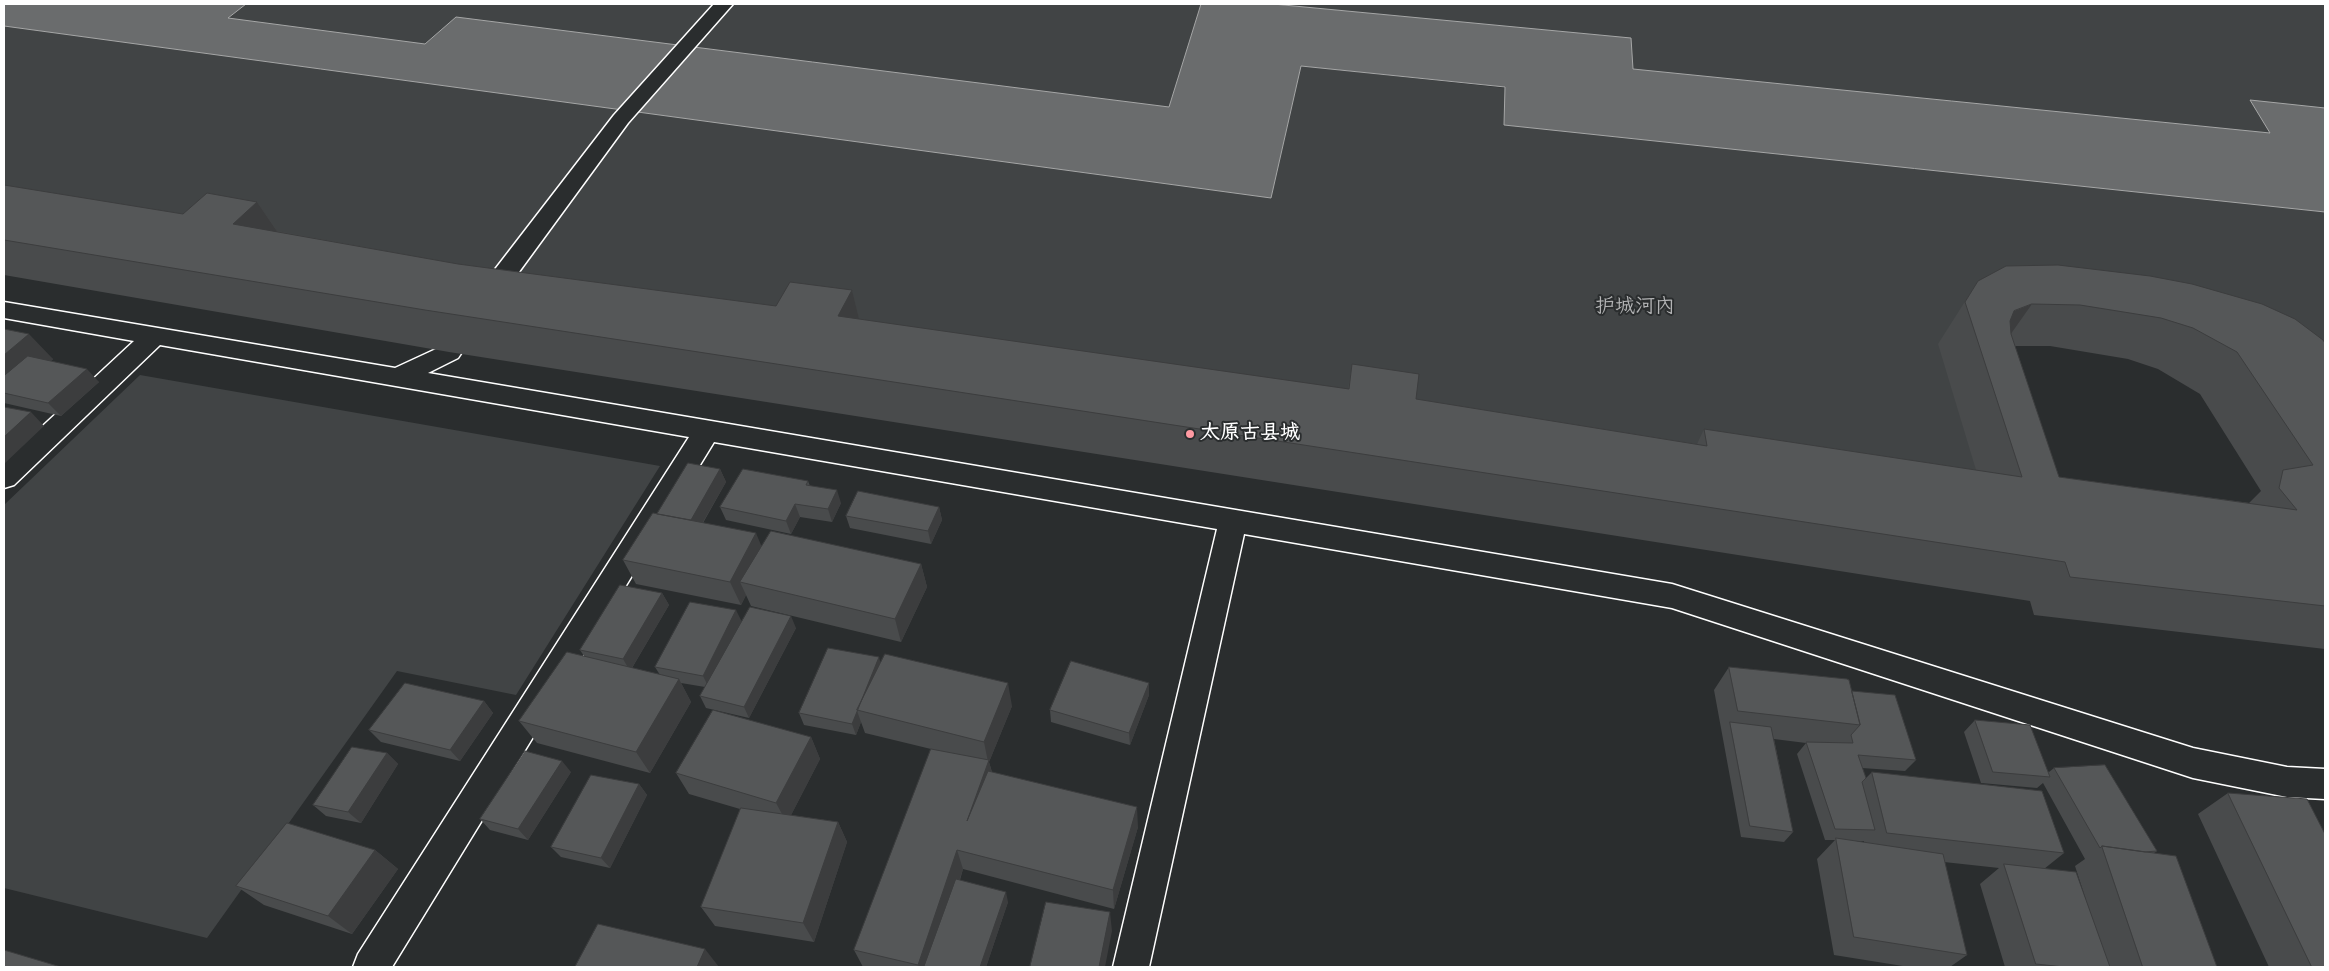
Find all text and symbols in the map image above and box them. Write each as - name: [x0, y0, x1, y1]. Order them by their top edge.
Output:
- park label: 护城河内: [1595, 296, 1675, 320]
- place label: 太原古县城: [1200, 422, 1300, 446]
- marker: 太原古县城: [1184, 428, 1196, 440]

